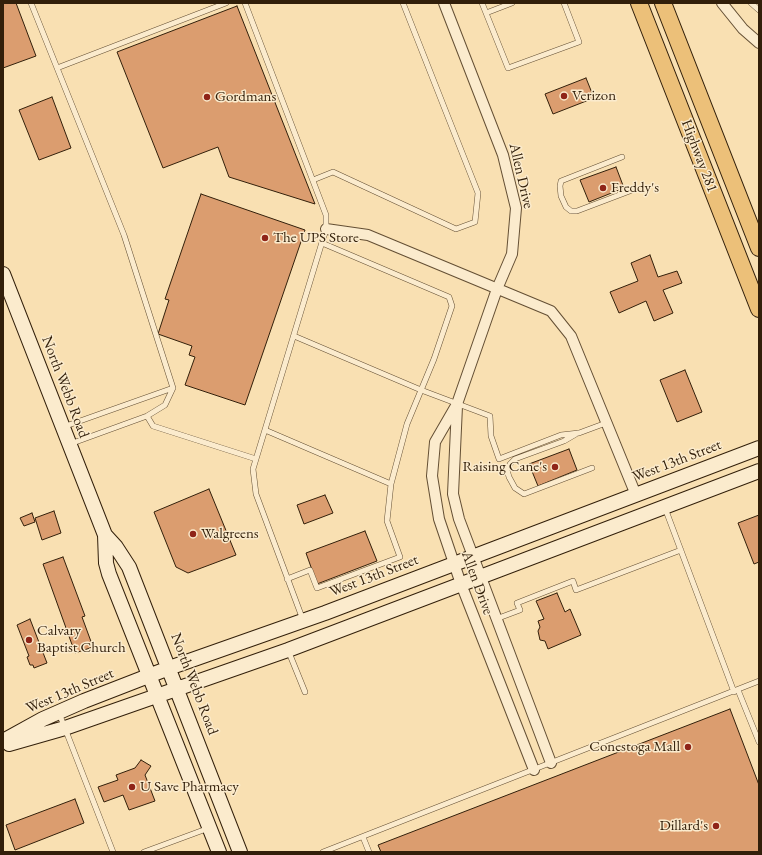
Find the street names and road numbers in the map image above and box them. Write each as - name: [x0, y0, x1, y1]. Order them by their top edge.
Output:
- street label: Highway 281: [677, 117, 721, 195]
- street label: Allen Drive: [505, 142, 537, 210]
- street label: North Webb Road: [37, 334, 93, 440]
- street label: West 13th Street: [630, 436, 724, 486]
- street label: Allen Drive: [457, 549, 497, 617]
- street label: West 13th Street: [327, 551, 421, 601]
- street label: North Webb Road: [166, 631, 222, 737]
- street label: West 13th Street: [23, 664, 117, 718]

